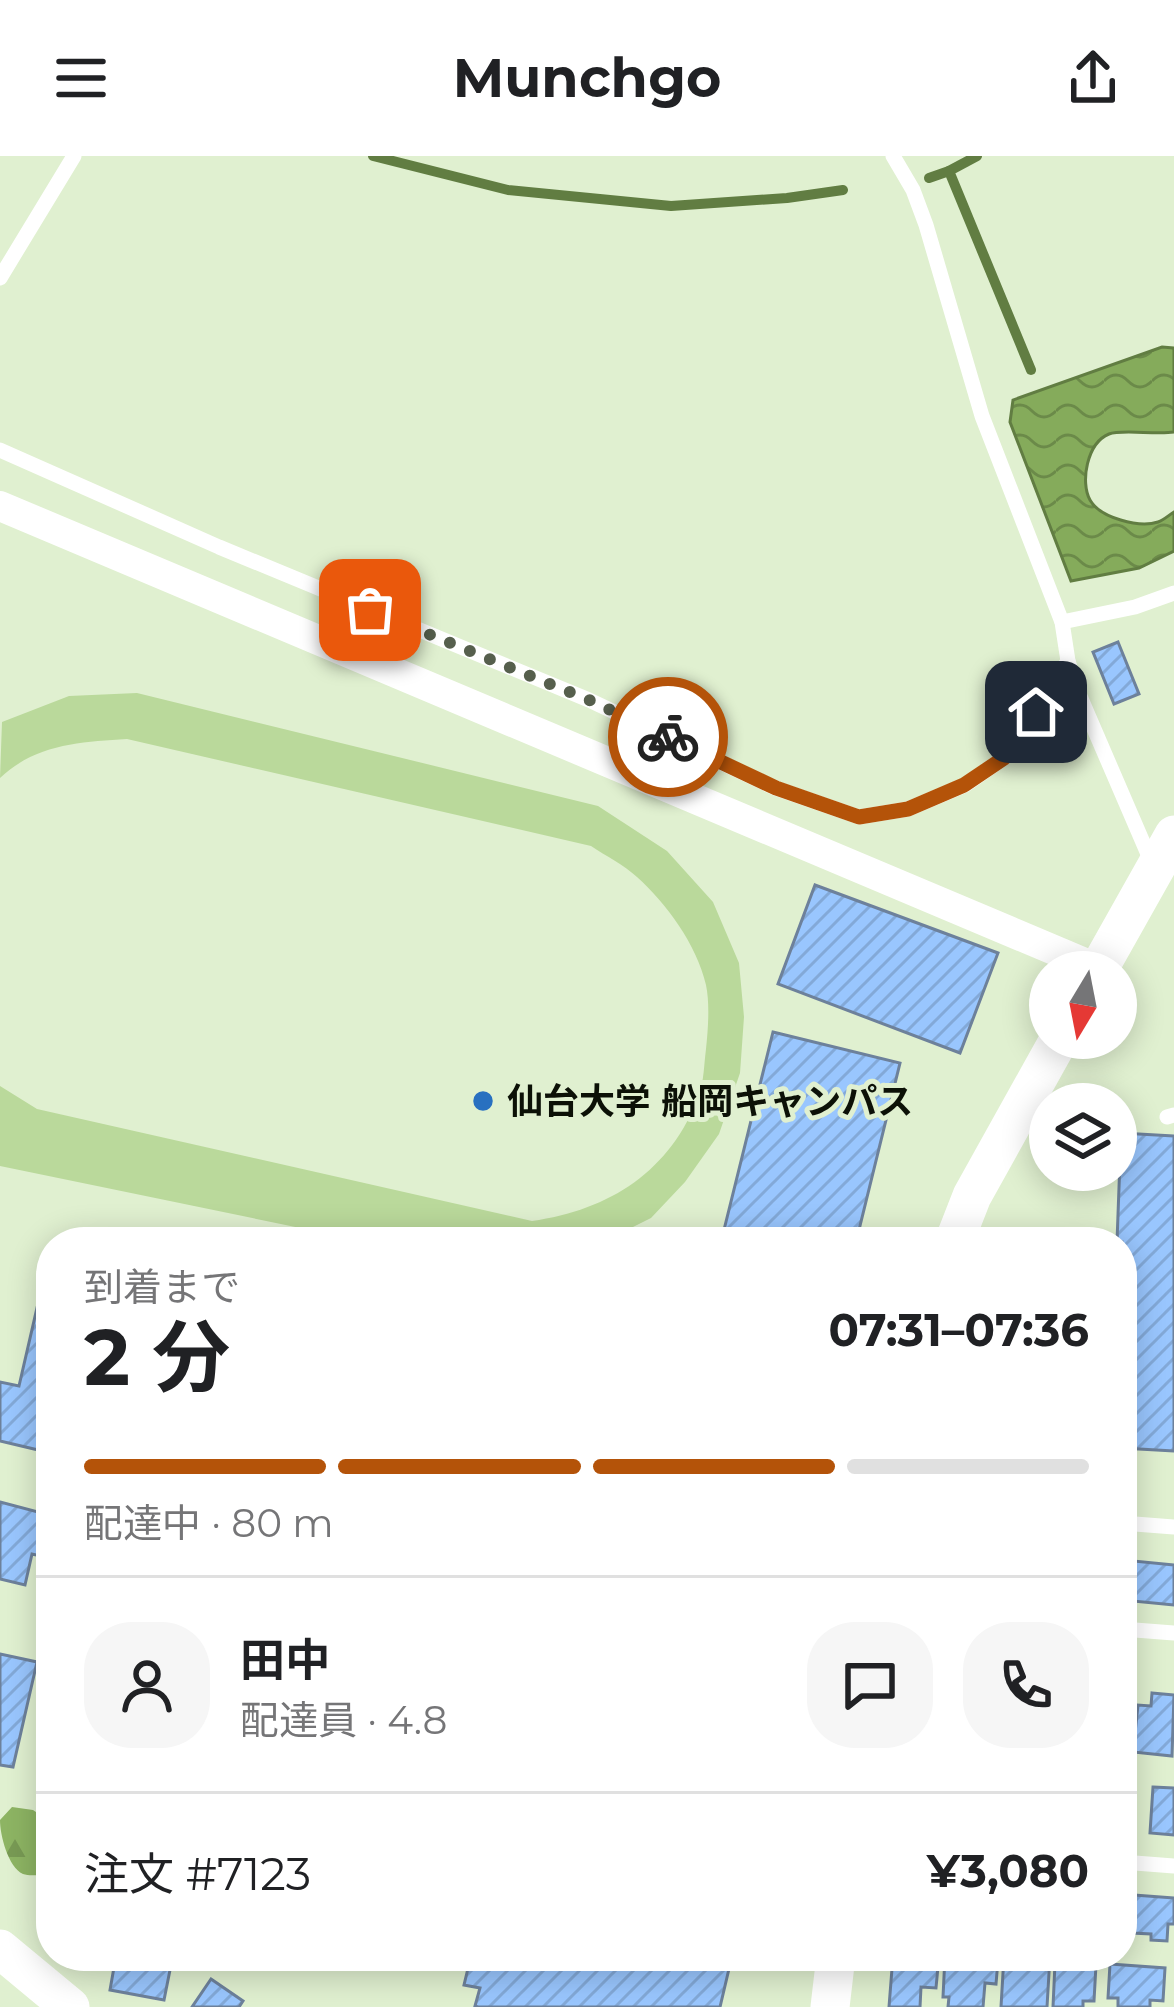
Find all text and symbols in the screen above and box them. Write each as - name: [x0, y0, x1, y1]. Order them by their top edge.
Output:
- icon: menu: [48, 45, 114, 111]
- text: Munchgo: [453, 45, 721, 111]
- icon: share: [1060, 45, 1126, 111]
- pin: [319, 559, 421, 661]
- icon: bag: [337, 577, 403, 643]
- pin: [985, 661, 1087, 763]
- courier: [608, 677, 728, 797]
- icon: home: [1003, 679, 1069, 745]
- icon: bike: [635, 704, 701, 770]
- north arrow: [1029, 951, 1137, 1059]
- map controls: [1029, 951, 1137, 1191]
- place label: 仙台大学 船岡キャンパス: [507, 1079, 913, 1123]
- button: layers: [1029, 1083, 1137, 1191]
- marker: 仙台大学 船岡キャンパス: [470, 1088, 496, 1114]
- text: 到着まで: [84, 1263, 240, 1311]
- text: 07:31–07:36: [828, 1302, 1089, 1357]
- text: 2 分: [84, 1309, 230, 1405]
- text: 配達中 · 80 m: [84, 1499, 334, 1547]
- button: person: [84, 1622, 210, 1748]
- button: chat: [807, 1622, 933, 1748]
- button: phone: [963, 1622, 1089, 1748]
- text: 田中: [240, 1632, 330, 1687]
- text: 配達員 · 4.8: [240, 1696, 447, 1744]
- text: ¥3,080: [927, 1843, 1089, 1898]
- text: 注文 #7123: [84, 1846, 311, 1901]

